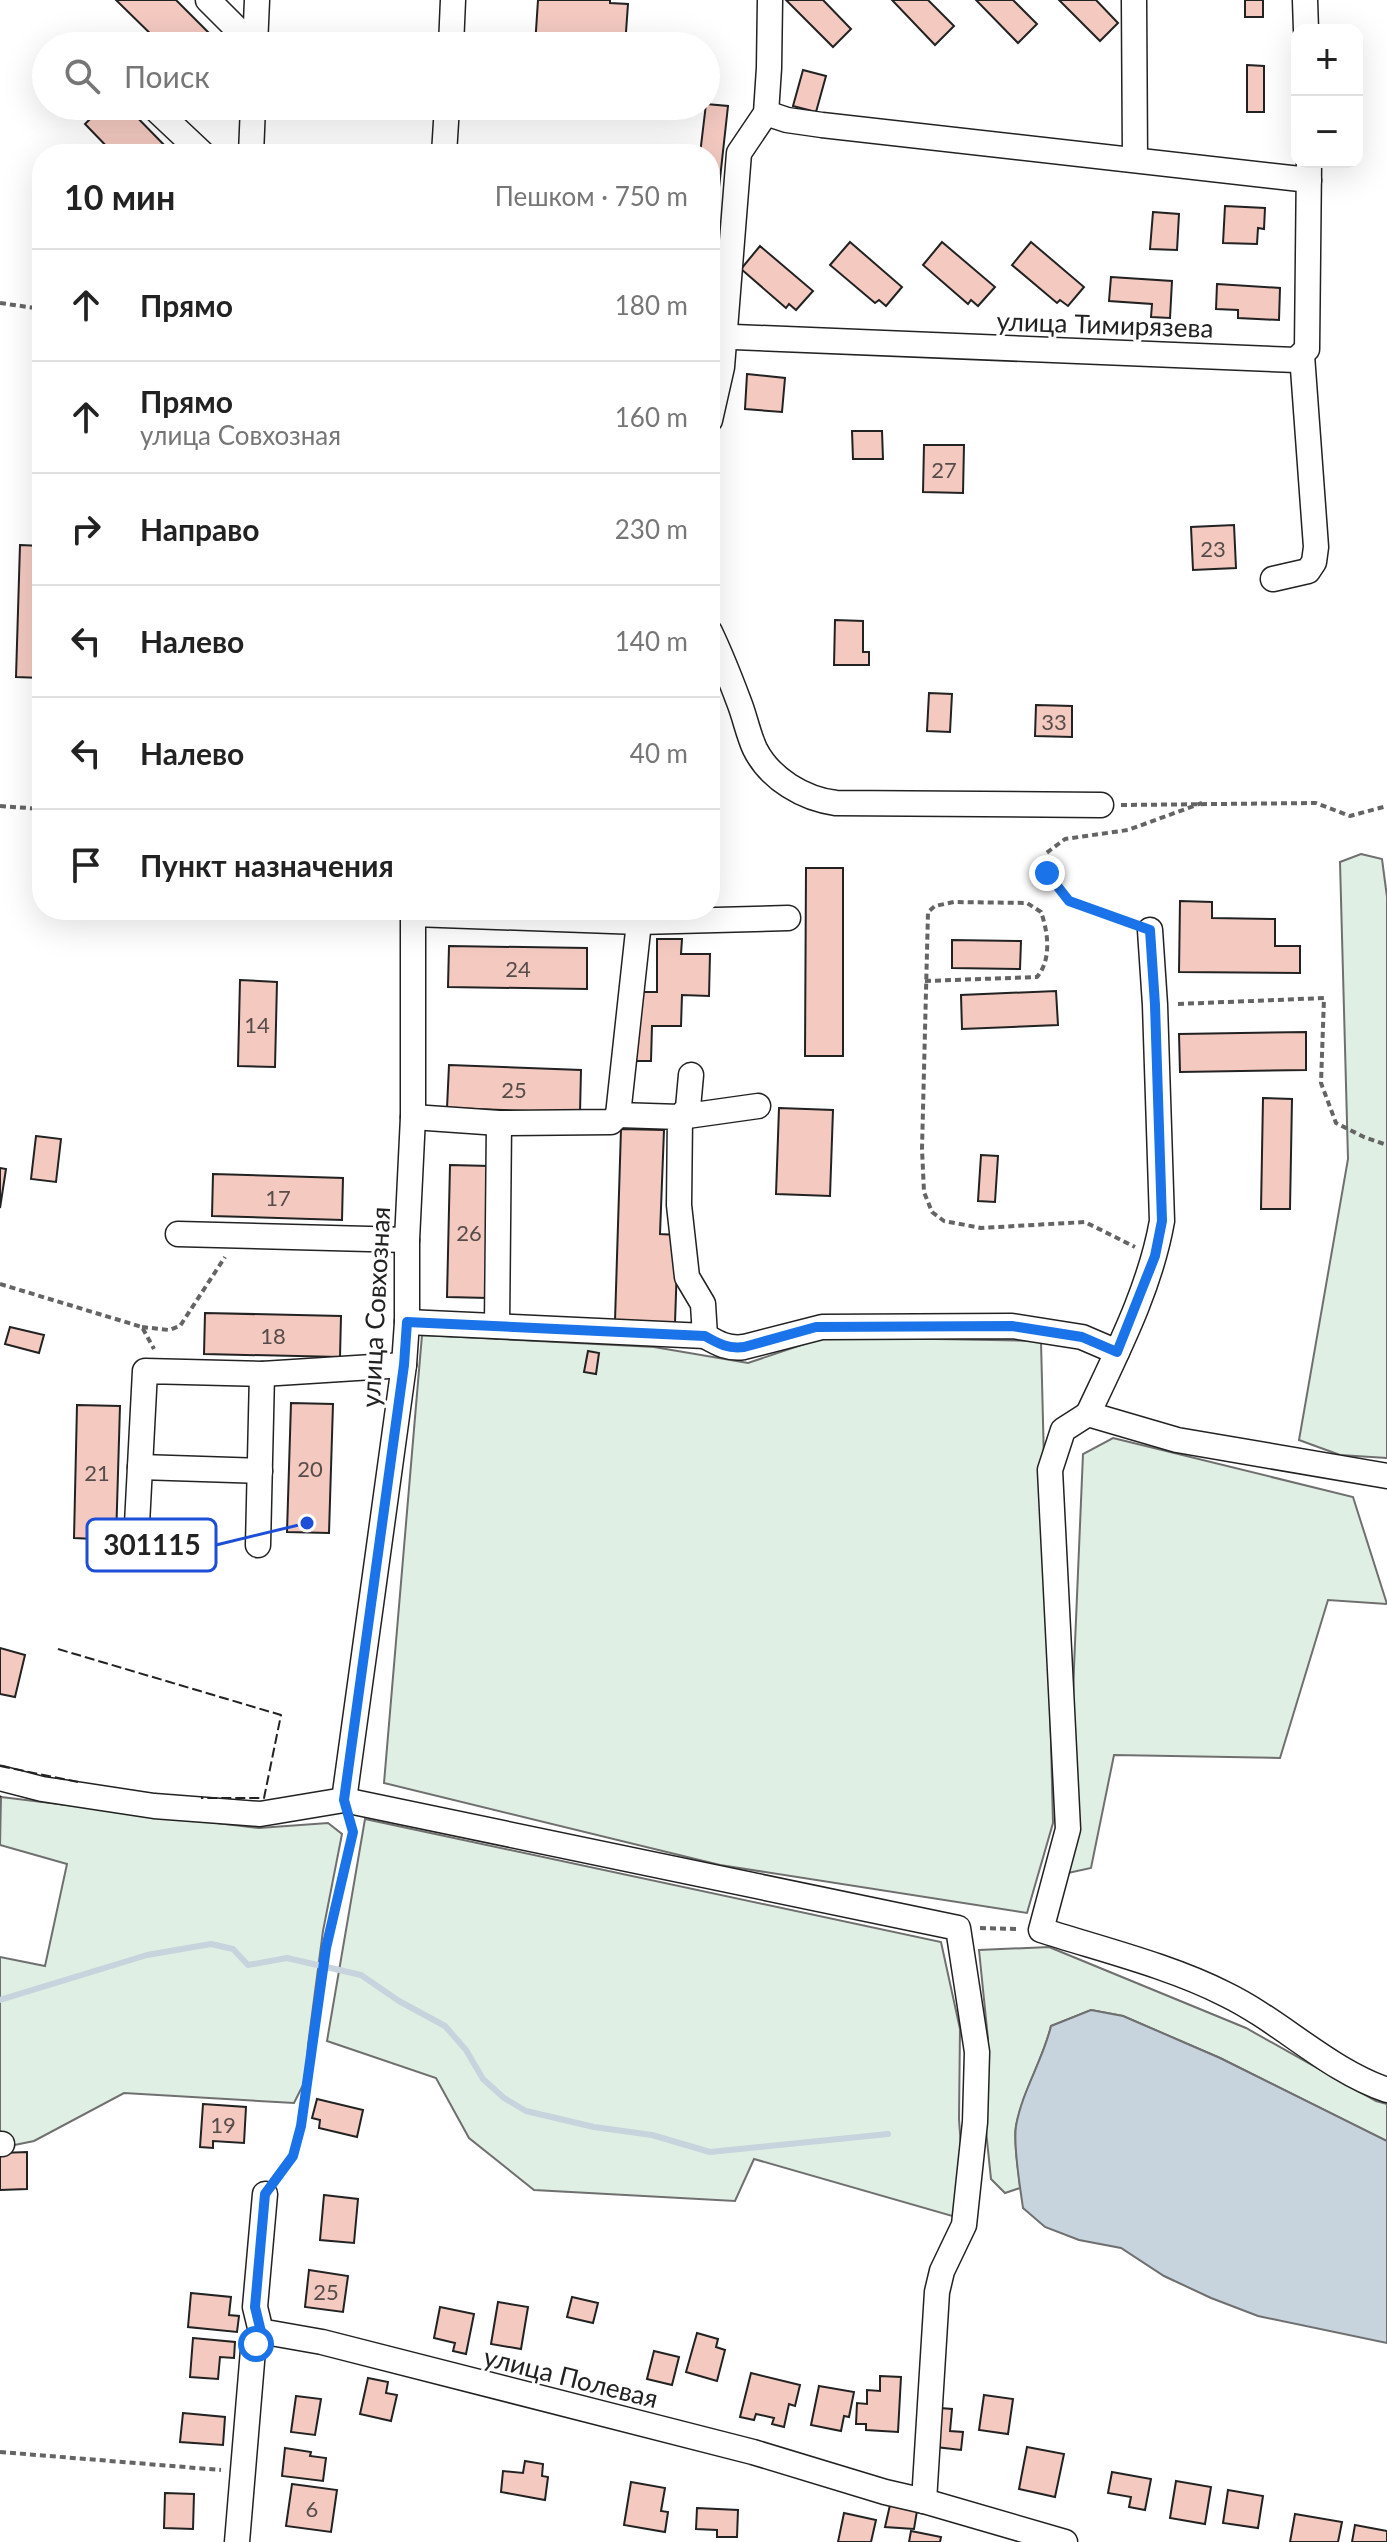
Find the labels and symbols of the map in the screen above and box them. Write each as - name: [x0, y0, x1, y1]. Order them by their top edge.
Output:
- street label: улица Тимирязева: [996, 304, 1214, 344]
- house number: 27: [931, 456, 957, 483]
- house number: 23: [1200, 535, 1226, 562]
- house number: 33: [1041, 708, 1067, 735]
- route end: [1029, 855, 1065, 891]
- house number: 24: [505, 955, 531, 982]
- house number: 14: [244, 1011, 270, 1038]
- house number: 25: [501, 1076, 527, 1103]
- house number: 17: [265, 1184, 291, 1211]
- street label: улица Совхозная: [354, 1206, 396, 1408]
- house number: 26: [456, 1219, 482, 1246]
- house number: 18: [260, 1322, 286, 1349]
- house number: 20: [297, 1455, 323, 1482]
- house number: 21: [84, 1459, 110, 1486]
- callout: 301115: [87, 1519, 216, 1571]
- text: 301115: [103, 1527, 201, 1561]
- house number: 19: [210, 2111, 236, 2138]
- house number: 25: [313, 2278, 339, 2305]
- route start: [238, 2326, 274, 2362]
- street label: улица Полевая: [481, 2340, 661, 2414]
- house number: 6: [306, 2495, 318, 2522]

